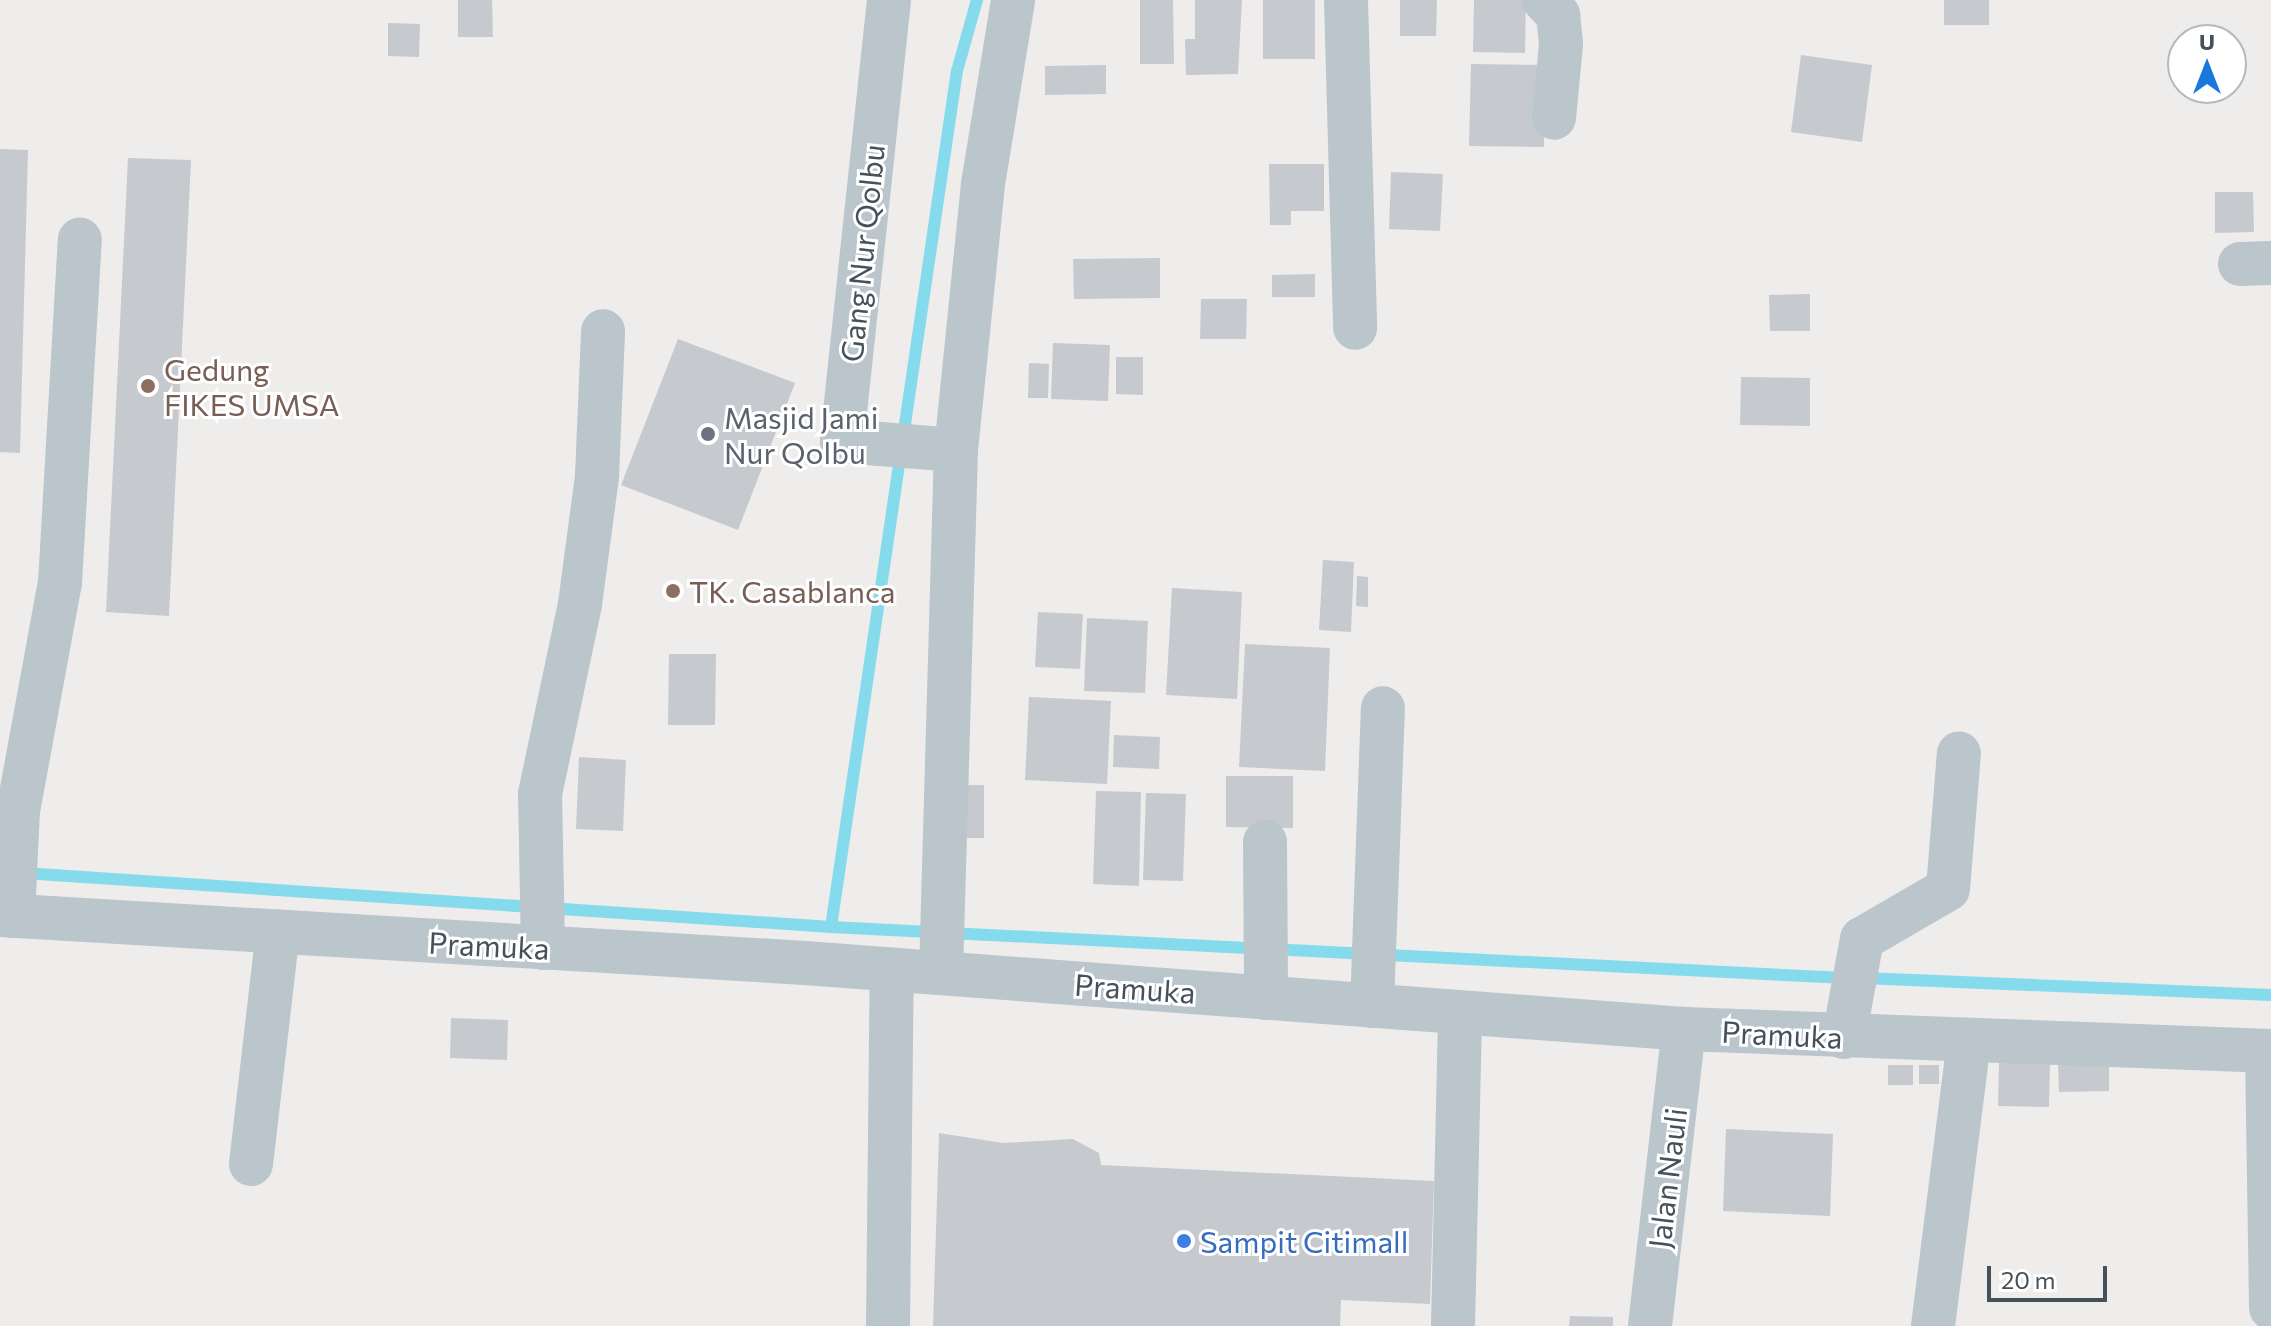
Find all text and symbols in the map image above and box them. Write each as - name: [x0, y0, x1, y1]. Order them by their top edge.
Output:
- north arrow: [2167, 24, 2247, 104]
- text: U: [2199, 28, 2215, 55]
- street label: Gang Nur Qolbu: [833, 142, 891, 364]
- place label: Gedung FIKES UMSA: [164, 351, 339, 422]
- marker: Gedung FIKES UMSA: [139, 377, 157, 395]
- place label: Masjid Jami Nur Qolbu: [724, 399, 878, 470]
- marker: Masjid Jami Nur Qolbu: [699, 425, 717, 443]
- place label: TK. Casablanca: [689, 573, 896, 609]
- marker: TK. Casablanca: [664, 582, 682, 600]
- street label: Pramuka: [428, 924, 550, 966]
- street label: Pramuka: [1073, 966, 1197, 1010]
- street label: Pramuka: [1721, 1013, 1843, 1055]
- street label: Jalan Nauli: [1641, 1106, 1693, 1250]
- place label: Sampit Citimall: [1200, 1223, 1408, 1259]
- marker: Sampit Citimall: [1175, 1232, 1193, 1250]
- scale bar: [1991, 1250, 2111, 1300]
- text: 20 m: [2001, 1265, 2055, 1294]

